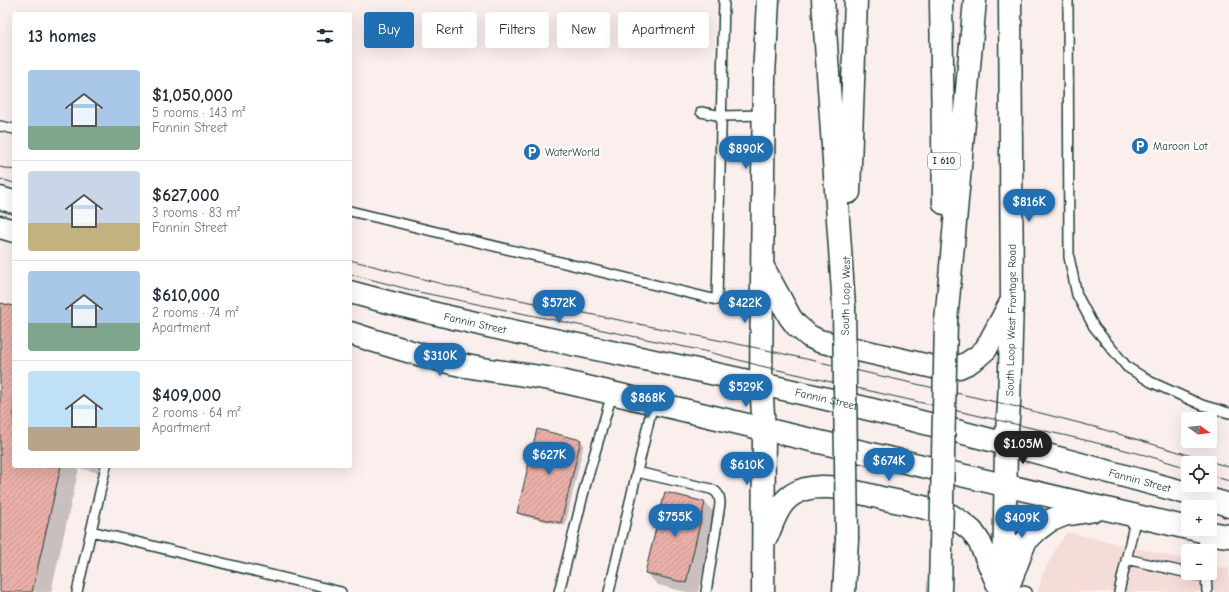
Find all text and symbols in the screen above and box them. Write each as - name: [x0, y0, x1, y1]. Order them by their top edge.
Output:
- chip: Buy: [364, 12, 414, 48]
- chip: Rent: [422, 12, 477, 48]
- chip: Filters: [485, 12, 549, 48]
- chip: New: [557, 12, 610, 48]
- chip: Apartment: [618, 12, 709, 48]
- icon: filters: [314, 25, 336, 47]
- text: 13 homes: [28, 27, 96, 46]
- icon: home: [60, 86, 108, 134]
- text: $1,050,000: [152, 86, 233, 105]
- text: 5 rooms · 143 m²: [152, 105, 246, 120]
- text: Fannin Street: [152, 120, 227, 135]
- pin: $890K: [718, 136, 774, 170]
- parking icon: Maroon Lot: [1130, 136, 1150, 156]
- place label: Maroon Lot: [1153, 140, 1209, 153]
- text: $890K: [728, 141, 764, 156]
- parking icon: WaterWorld: [522, 142, 542, 162]
- place label: WaterWorld: [545, 146, 600, 159]
- road number: I 610: [928, 153, 960, 169]
- text: $627,000: [152, 186, 220, 205]
- icon: home: [60, 187, 108, 235]
- pin: $816K: [1001, 189, 1057, 223]
- text: $816K: [1012, 194, 1046, 209]
- text: 3 rooms · 83 m²: [152, 205, 240, 220]
- text: Fannin Street: [152, 220, 227, 235]
- street label: South Loop West Frontage Road: [1003, 244, 1019, 396]
- street label: South Loop West: [839, 256, 853, 335]
- text: $610,000: [152, 286, 220, 305]
- icon: home: [60, 287, 108, 335]
- pin: $572K: [531, 290, 587, 324]
- pin: $422K: [717, 290, 773, 324]
- text: $572K: [542, 295, 576, 310]
- text: $422K: [728, 295, 762, 310]
- text: 2 rooms · 74 m²: [152, 305, 239, 320]
- street label: Fannin Street: [443, 310, 508, 336]
- text: Apartment: [152, 320, 210, 335]
- pin: $310K: [412, 343, 468, 377]
- text: $310K: [423, 348, 457, 363]
- pin: $529K: [718, 374, 774, 408]
- text: $529K: [728, 379, 764, 394]
- pin: $868K: [620, 385, 676, 419]
- street label: Fannin Street: [794, 385, 860, 413]
- text: $409,000: [152, 386, 221, 405]
- icon: home: [60, 387, 108, 435]
- text: $868K: [630, 390, 666, 405]
- text: 2 rooms · 64 m²: [152, 405, 241, 420]
- north arrow: [1181, 412, 1217, 448]
- map controls: [1181, 412, 1217, 580]
- text: Apartment: [152, 420, 210, 435]
- pin: $1.05M: [990, 431, 1056, 465]
- text: $1.05M: [1003, 436, 1043, 451]
- pin: $627K: [521, 442, 577, 476]
- text: $627K: [532, 447, 566, 462]
- pin: $674K: [861, 448, 917, 482]
- pin: $610K: [719, 452, 775, 486]
- text: $674K: [873, 453, 905, 468]
- button: locate: [1181, 456, 1217, 492]
- text: $610K: [730, 457, 764, 472]
- street label: Fannin Street: [1108, 466, 1173, 495]
- button: +: [1181, 500, 1217, 536]
- pin: $755K: [647, 504, 703, 538]
- pin: $409K: [994, 505, 1050, 539]
- text: $755K: [658, 509, 692, 524]
- text: $409K: [1004, 510, 1040, 525]
- button: −: [1181, 544, 1217, 580]

